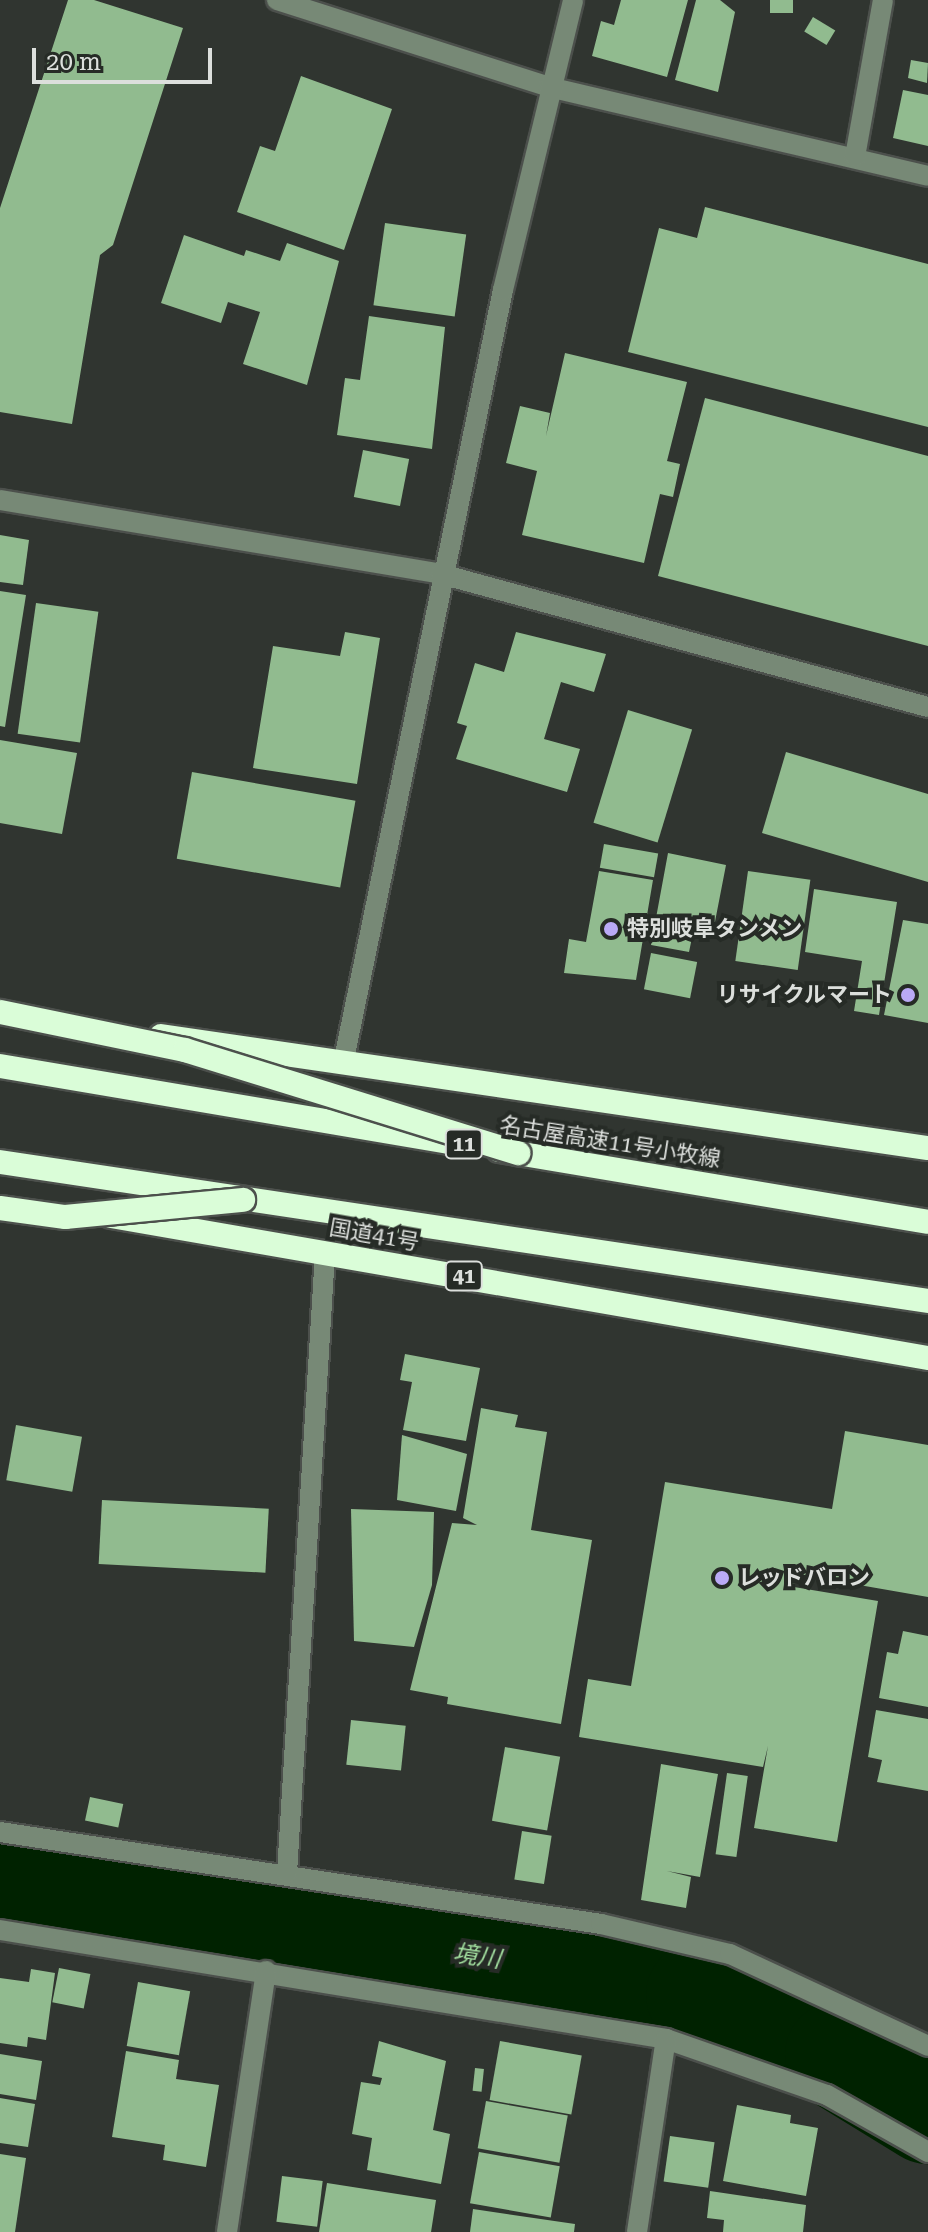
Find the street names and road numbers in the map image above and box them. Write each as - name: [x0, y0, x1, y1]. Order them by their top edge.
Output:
- street label: 名古屋高速11号小牧線: [498, 1112, 722, 1172]
- road number: 11: [444, 1128, 484, 1160]
- street label: 国道41号: [327, 1214, 421, 1256]
- road number: 41: [444, 1260, 484, 1292]

